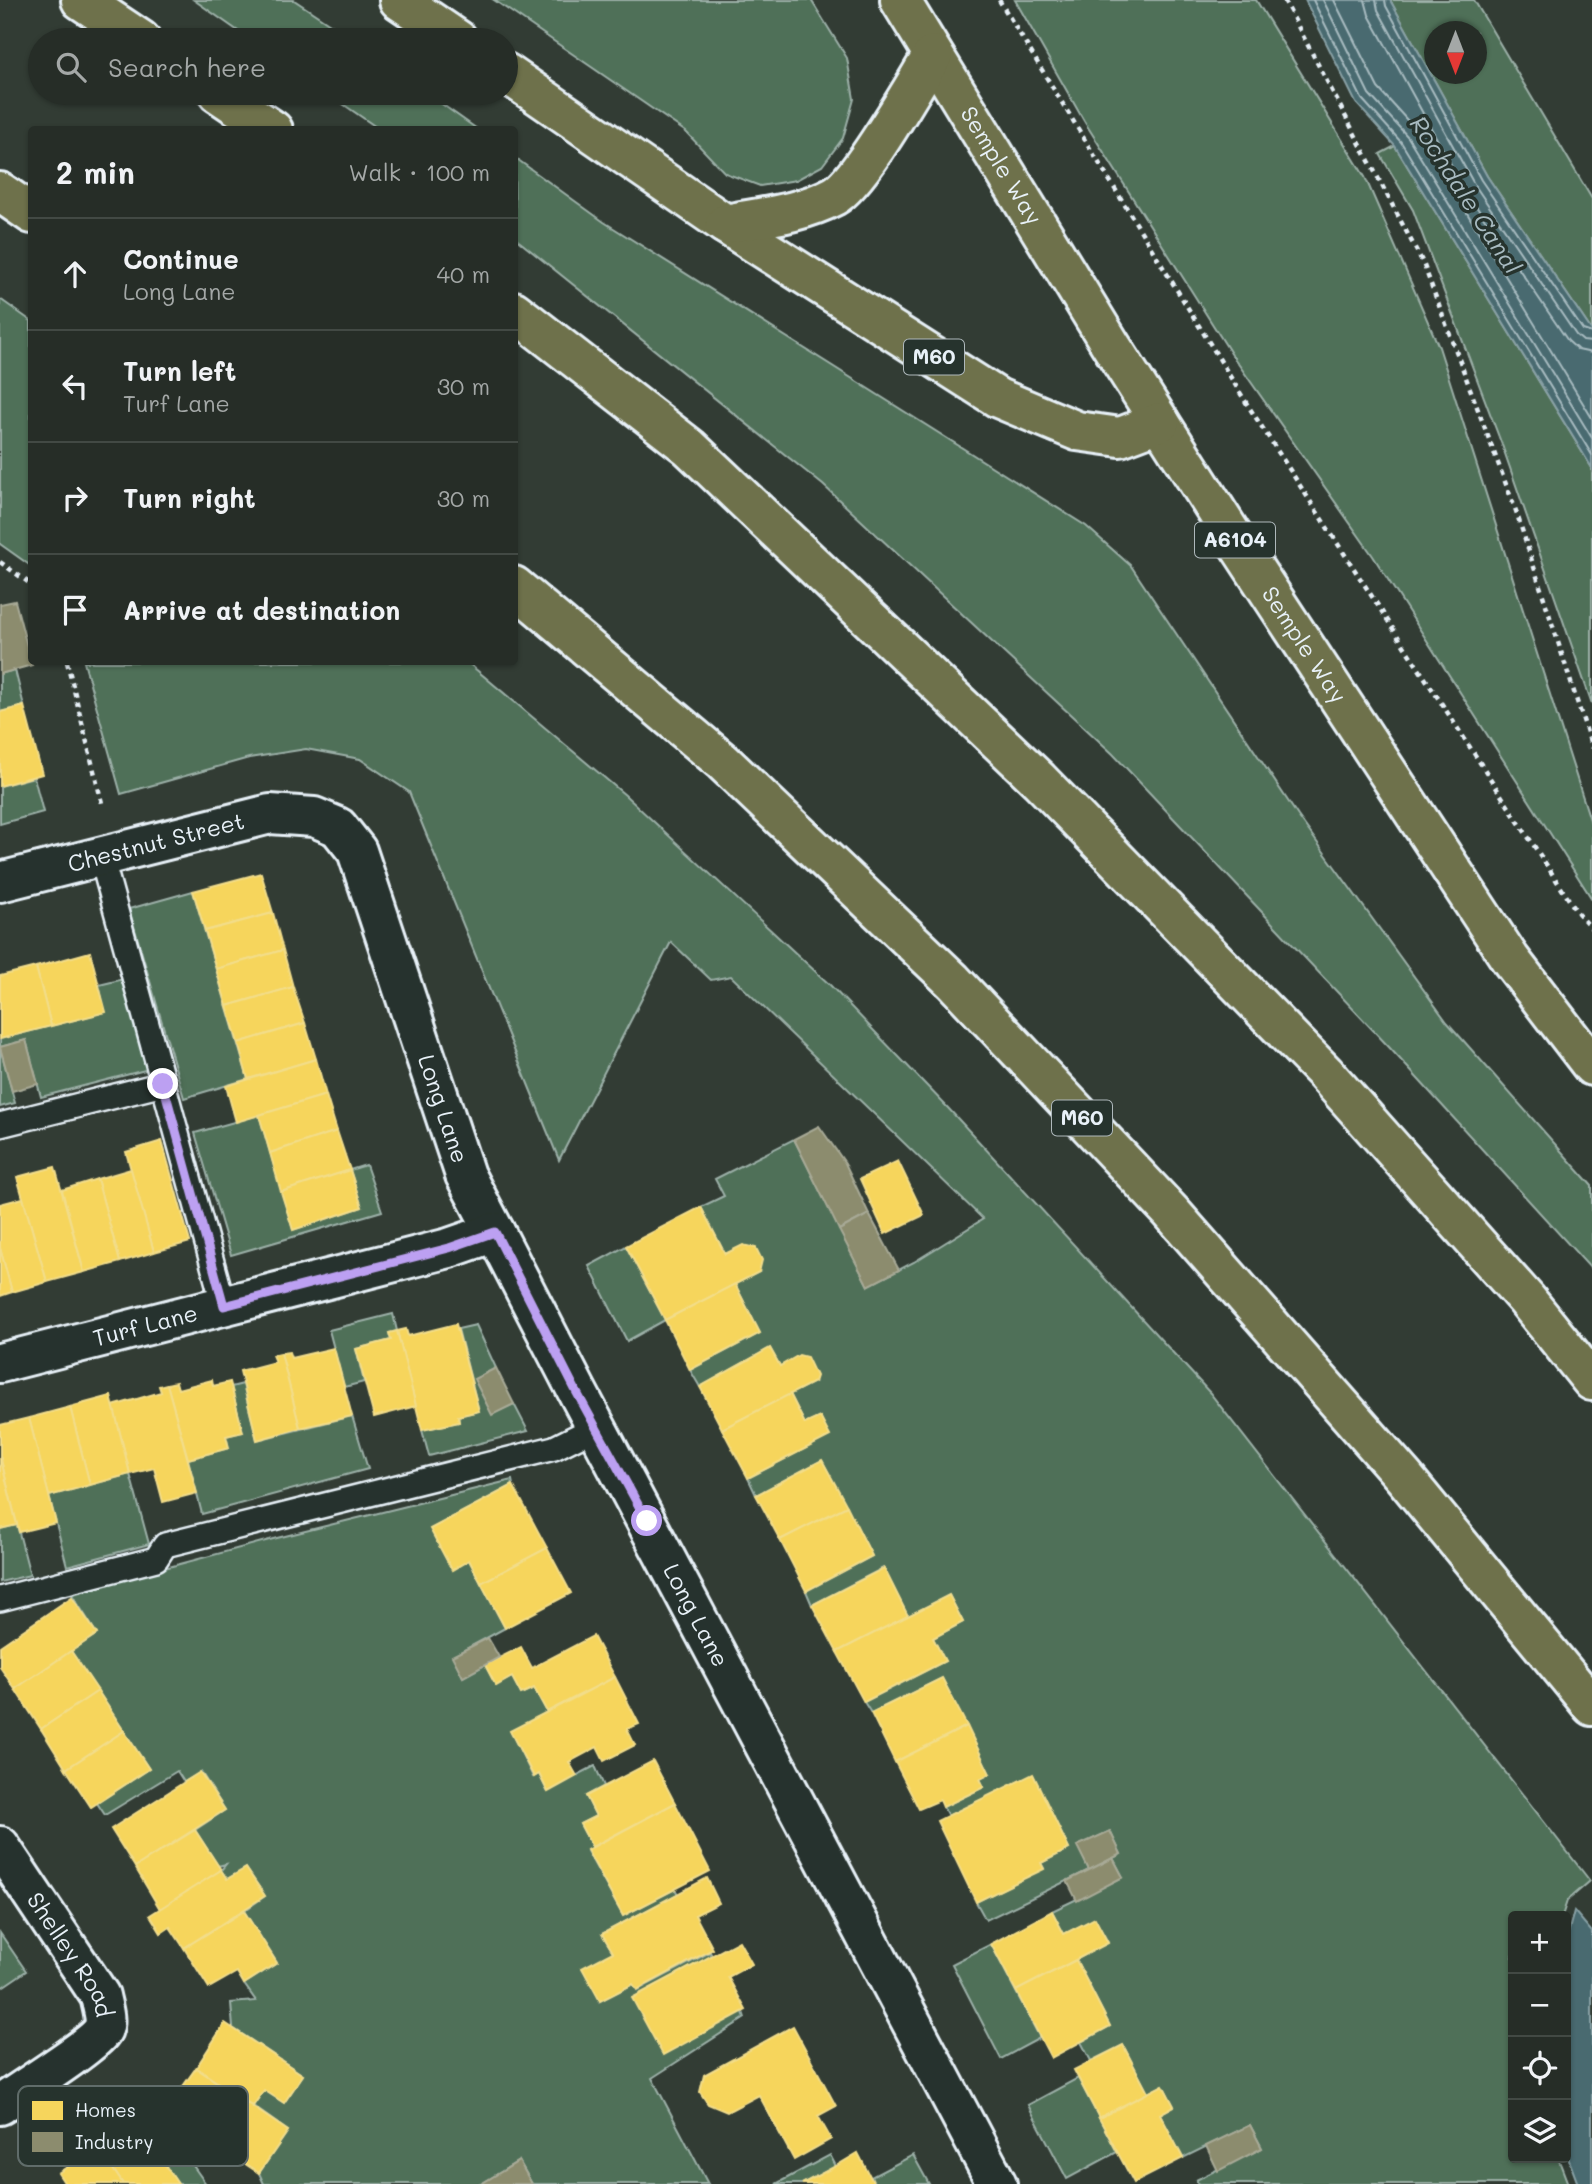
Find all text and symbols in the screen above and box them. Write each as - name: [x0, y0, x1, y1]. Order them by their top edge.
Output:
- north arrow: [1424, 21, 1487, 84]
- search box: [28, 28, 518, 105]
- icon: search: [52, 48, 90, 86]
- text: Search here: [108, 50, 266, 84]
- street label: Semple Way: [954, 100, 1050, 230]
- water label: Rochdale Canal: [1404, 109, 1529, 279]
- text: 2 min: [56, 152, 135, 192]
- text: Walk · 100 m: [348, 157, 490, 187]
- text: Continue: [123, 242, 239, 276]
- icon: ahead: [56, 255, 94, 293]
- text: 40 m: [437, 259, 490, 289]
- text: Long Lane: [123, 276, 236, 306]
- road number: M60: [904, 340, 964, 374]
- text: Turn left: [123, 354, 236, 388]
- icon: left: [56, 367, 94, 405]
- text: 30 m: [437, 371, 490, 401]
- text: Turf Lane: [123, 388, 230, 418]
- icon: right: [56, 479, 94, 517]
- text: Turn right: [123, 481, 256, 515]
- text: 30 m: [437, 483, 490, 513]
- road number: A6104: [1195, 522, 1275, 558]
- street label: Semple Way: [1256, 580, 1354, 708]
- icon: arrive: [56, 591, 94, 629]
- text: Arrive at destination: [123, 593, 400, 627]
- street label: Chestnut Street: [64, 805, 247, 878]
- street label: Long Lane: [412, 1050, 476, 1167]
- route end: [147, 1068, 178, 1099]
- road number: M60: [1052, 1100, 1112, 1136]
- street label: Turf Lane: [90, 1297, 200, 1353]
- route start: [631, 1505, 662, 1536]
- street label: Long Lane: [657, 1558, 736, 1672]
- street label: Shelley Road: [21, 1886, 120, 2019]
- map controls: [1508, 1911, 1571, 2163]
- button: +: [1508, 1911, 1571, 1974]
- button: −: [1508, 1974, 1571, 2037]
- button: locate: [1508, 2037, 1571, 2100]
- legend: [18, 2086, 248, 2166]
- text: Homes: [75, 2097, 136, 2122]
- button: layers: [1508, 2100, 1571, 2163]
- text: Industry: [75, 2129, 153, 2154]

